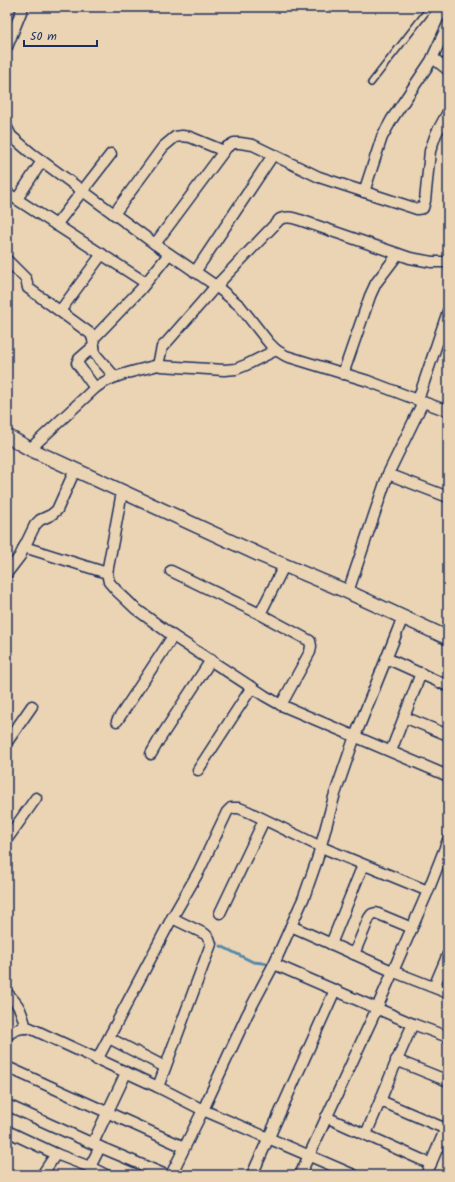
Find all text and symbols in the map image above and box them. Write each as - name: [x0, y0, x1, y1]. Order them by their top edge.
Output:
- scale bar: [24, 22, 97, 48]
- text: 50 m: [30, 27, 57, 46]

